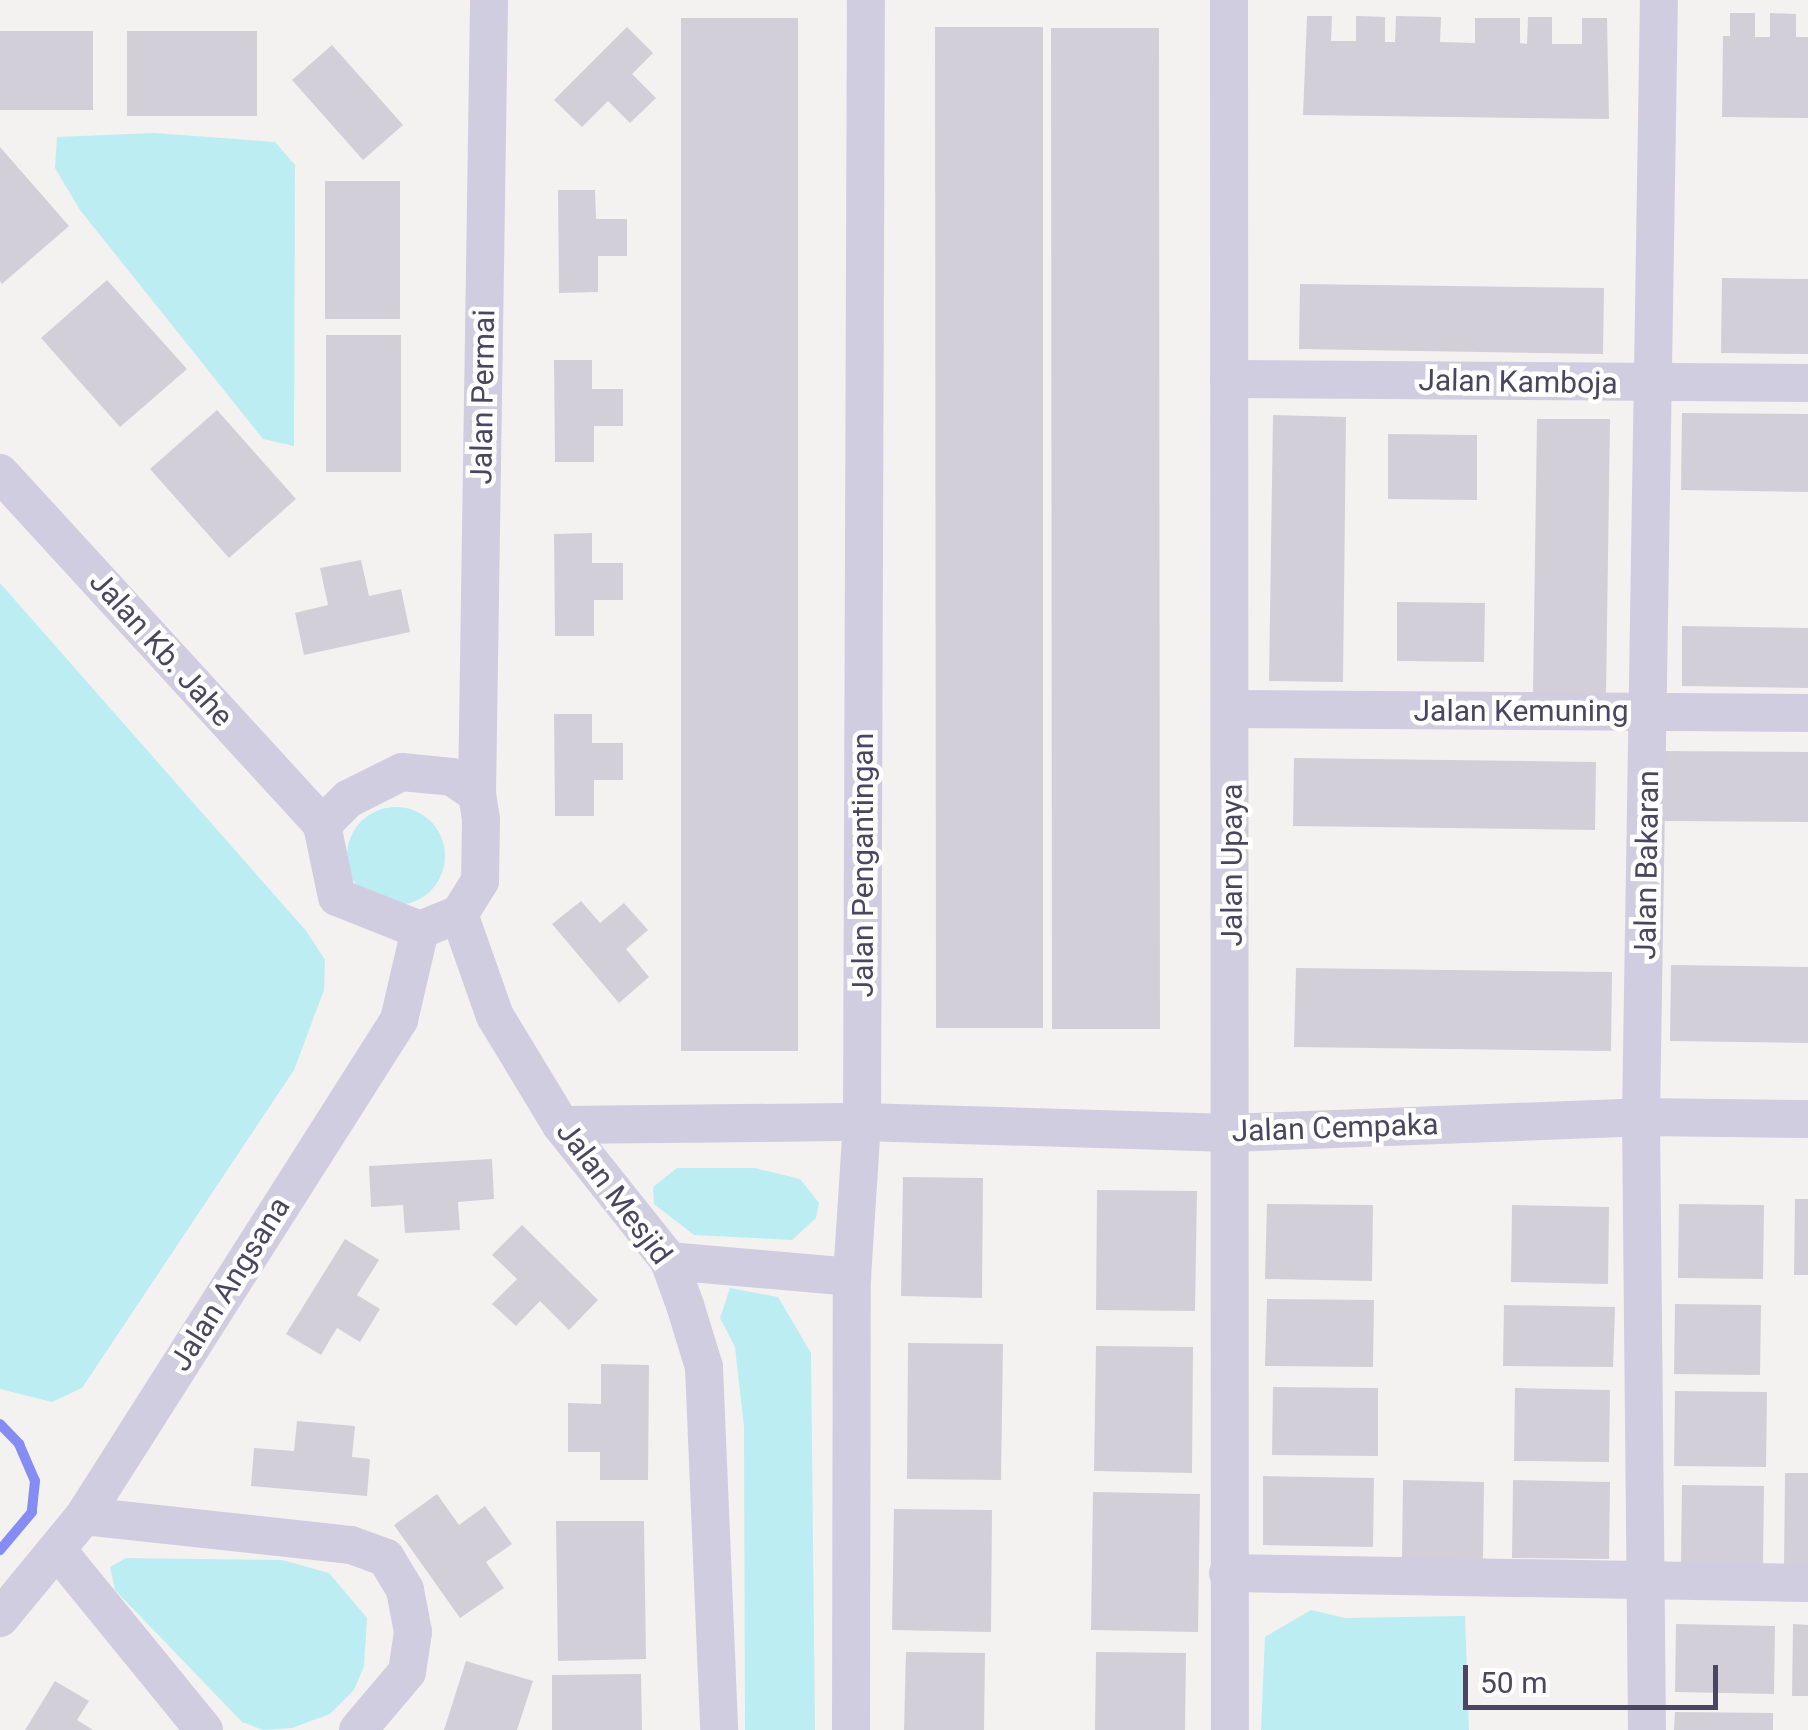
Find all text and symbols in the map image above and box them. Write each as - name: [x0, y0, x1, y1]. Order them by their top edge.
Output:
- street label: Jalan Permai: [463, 309, 503, 485]
- street label: Jalan Kamboja: [1418, 362, 1618, 402]
- street label: Jalan Kb. Jahe: [82, 564, 240, 734]
- street label: Jalan Kemuning: [1414, 693, 1628, 729]
- street label: Jalan Pengantingan: [845, 733, 881, 997]
- street label: Jalan Bakaran: [1627, 770, 1667, 960]
- street label: Jalan Upaya: [1214, 783, 1250, 947]
- street label: Jalan Cempaka: [1231, 1106, 1439, 1150]
- street label: Jalan Mesjid: [549, 1114, 679, 1272]
- street label: Jalan Angsana: [162, 1190, 298, 1378]
- scale bar: [1468, 1645, 1723, 1707]
- text: 50 m: [1480, 1665, 1547, 1700]

